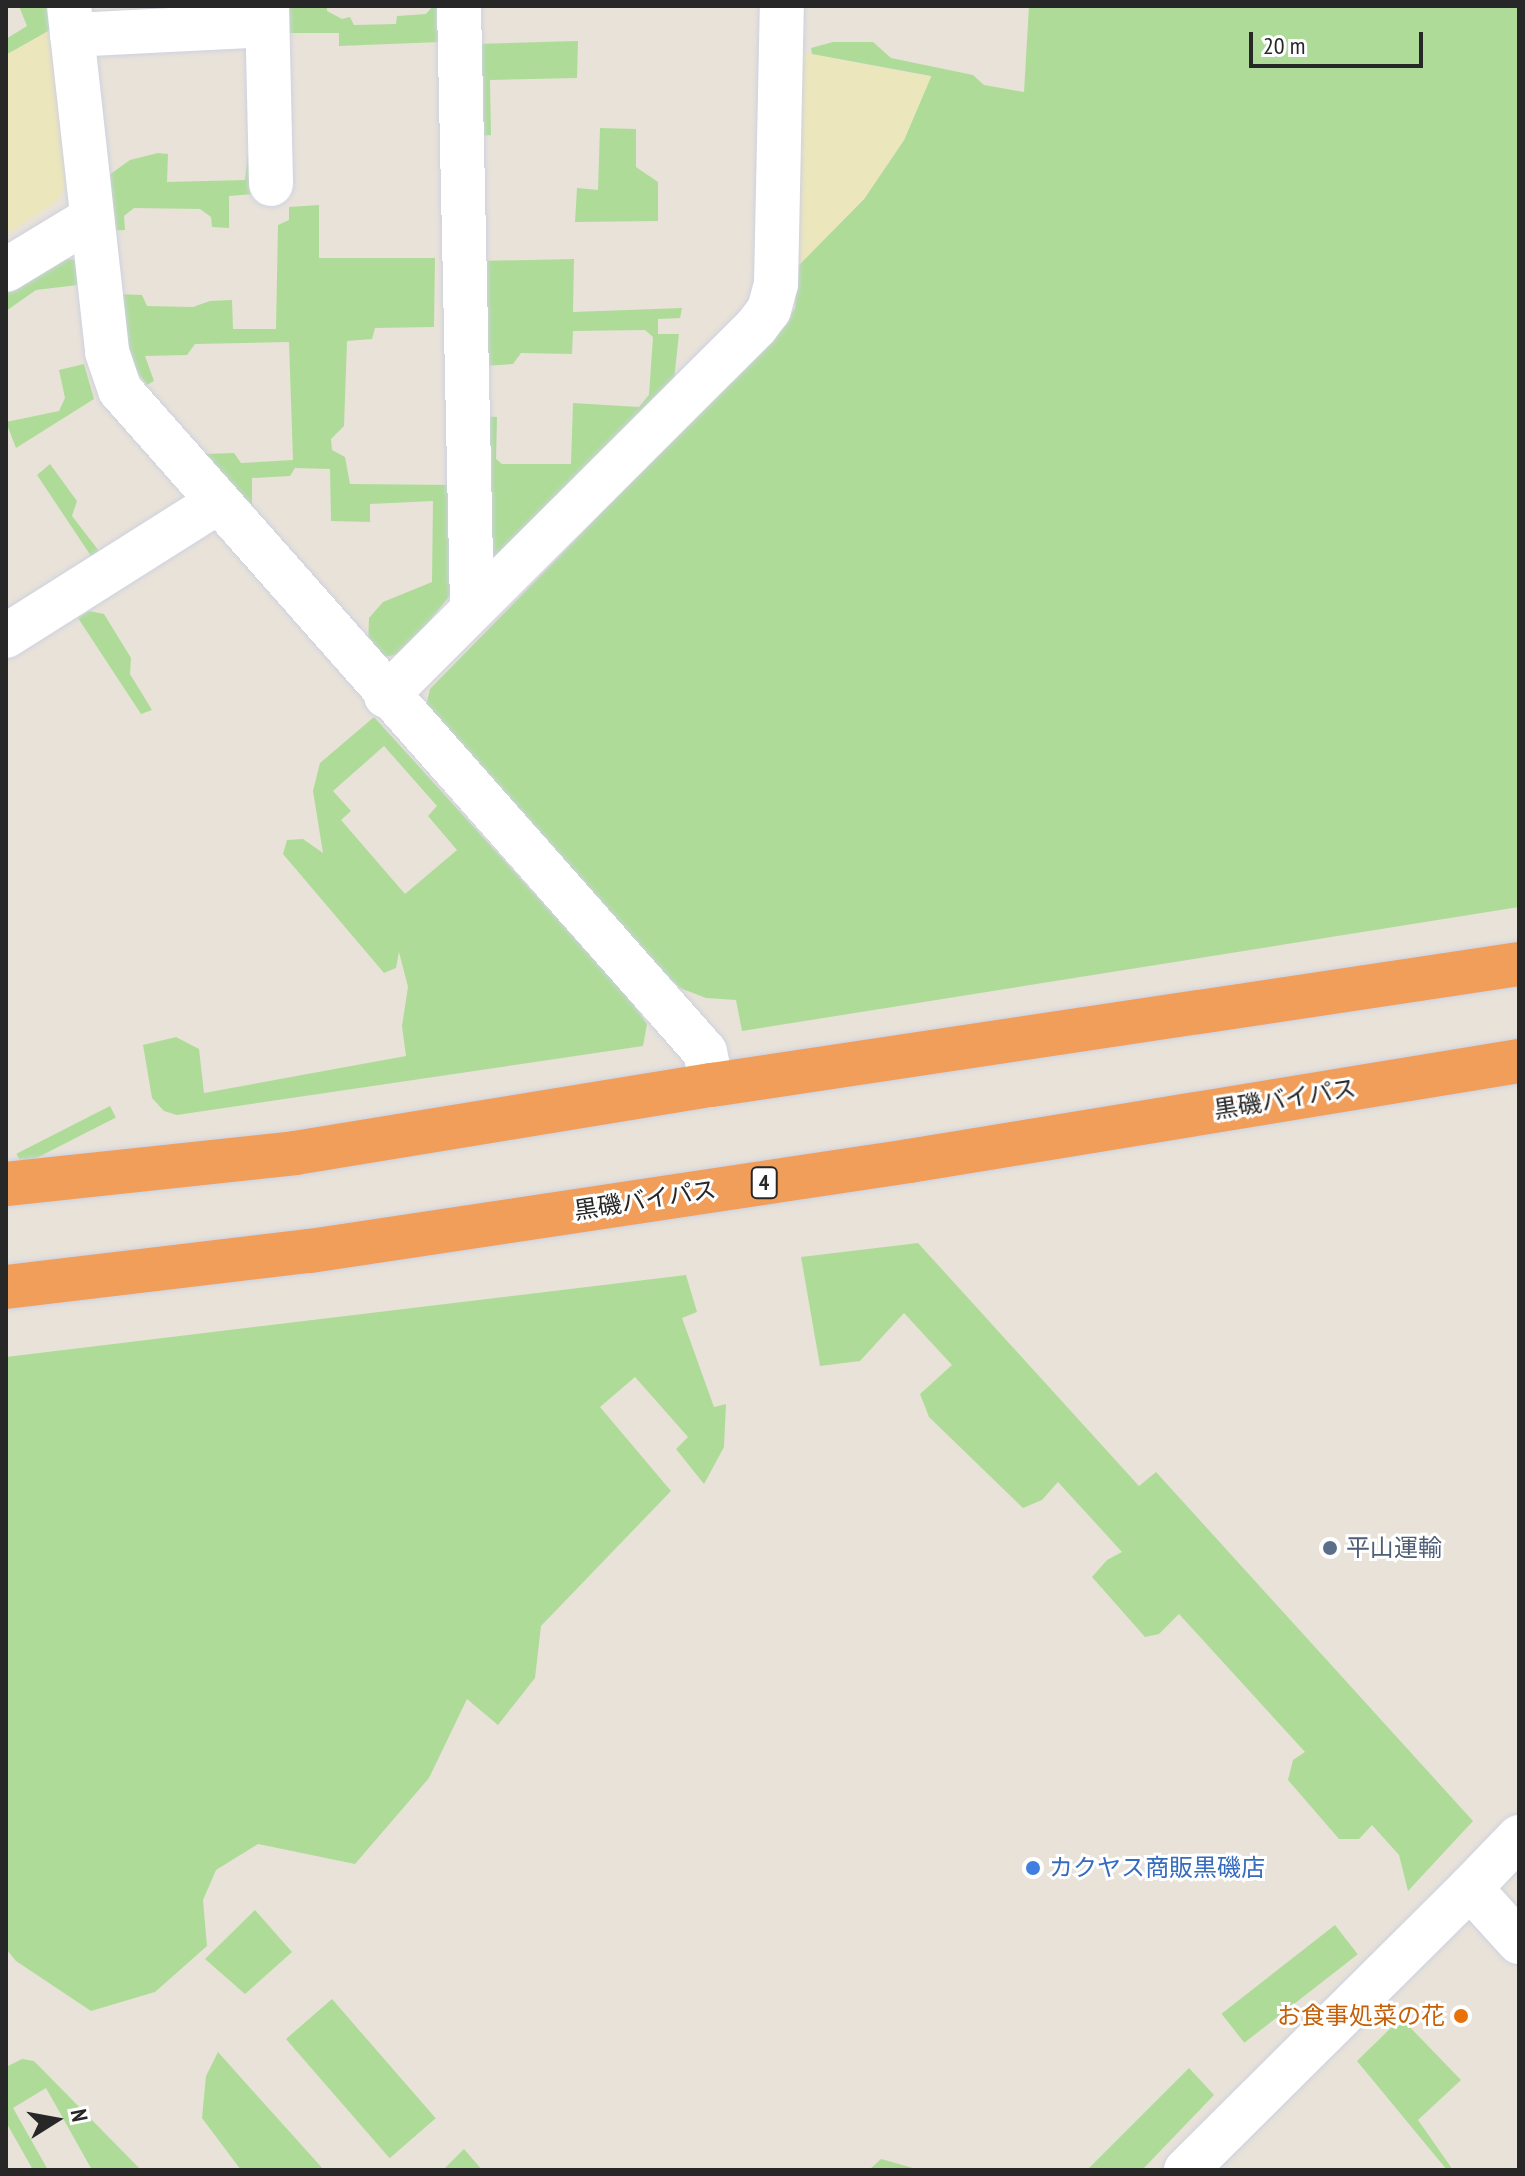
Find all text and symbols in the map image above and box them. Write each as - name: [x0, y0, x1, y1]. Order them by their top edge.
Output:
- scale bar: [1253, 16, 1427, 66]
- text: 20 m: [1263, 30, 1305, 61]
- street label: 黒磯バイパス: [1212, 1074, 1358, 1124]
- road number: 4: [750, 1165, 778, 1201]
- street label: 黒磯バイパス: [572, 1175, 718, 1225]
- place label: 平山運輸: [1346, 1534, 1442, 1562]
- marker: 平山運輸: [1321, 1539, 1339, 1557]
- place label: カクヤス商販黒磯店: [1049, 1854, 1265, 1882]
- marker: カクヤス商販黒磯店: [1024, 1859, 1042, 1877]
- place label: お食事処菜の花: [1277, 2002, 1445, 2030]
- marker: お食事処菜の花: [1452, 2007, 1470, 2025]
- north arrow: [16, 2080, 96, 2160]
- text: N: [65, 2107, 94, 2124]

